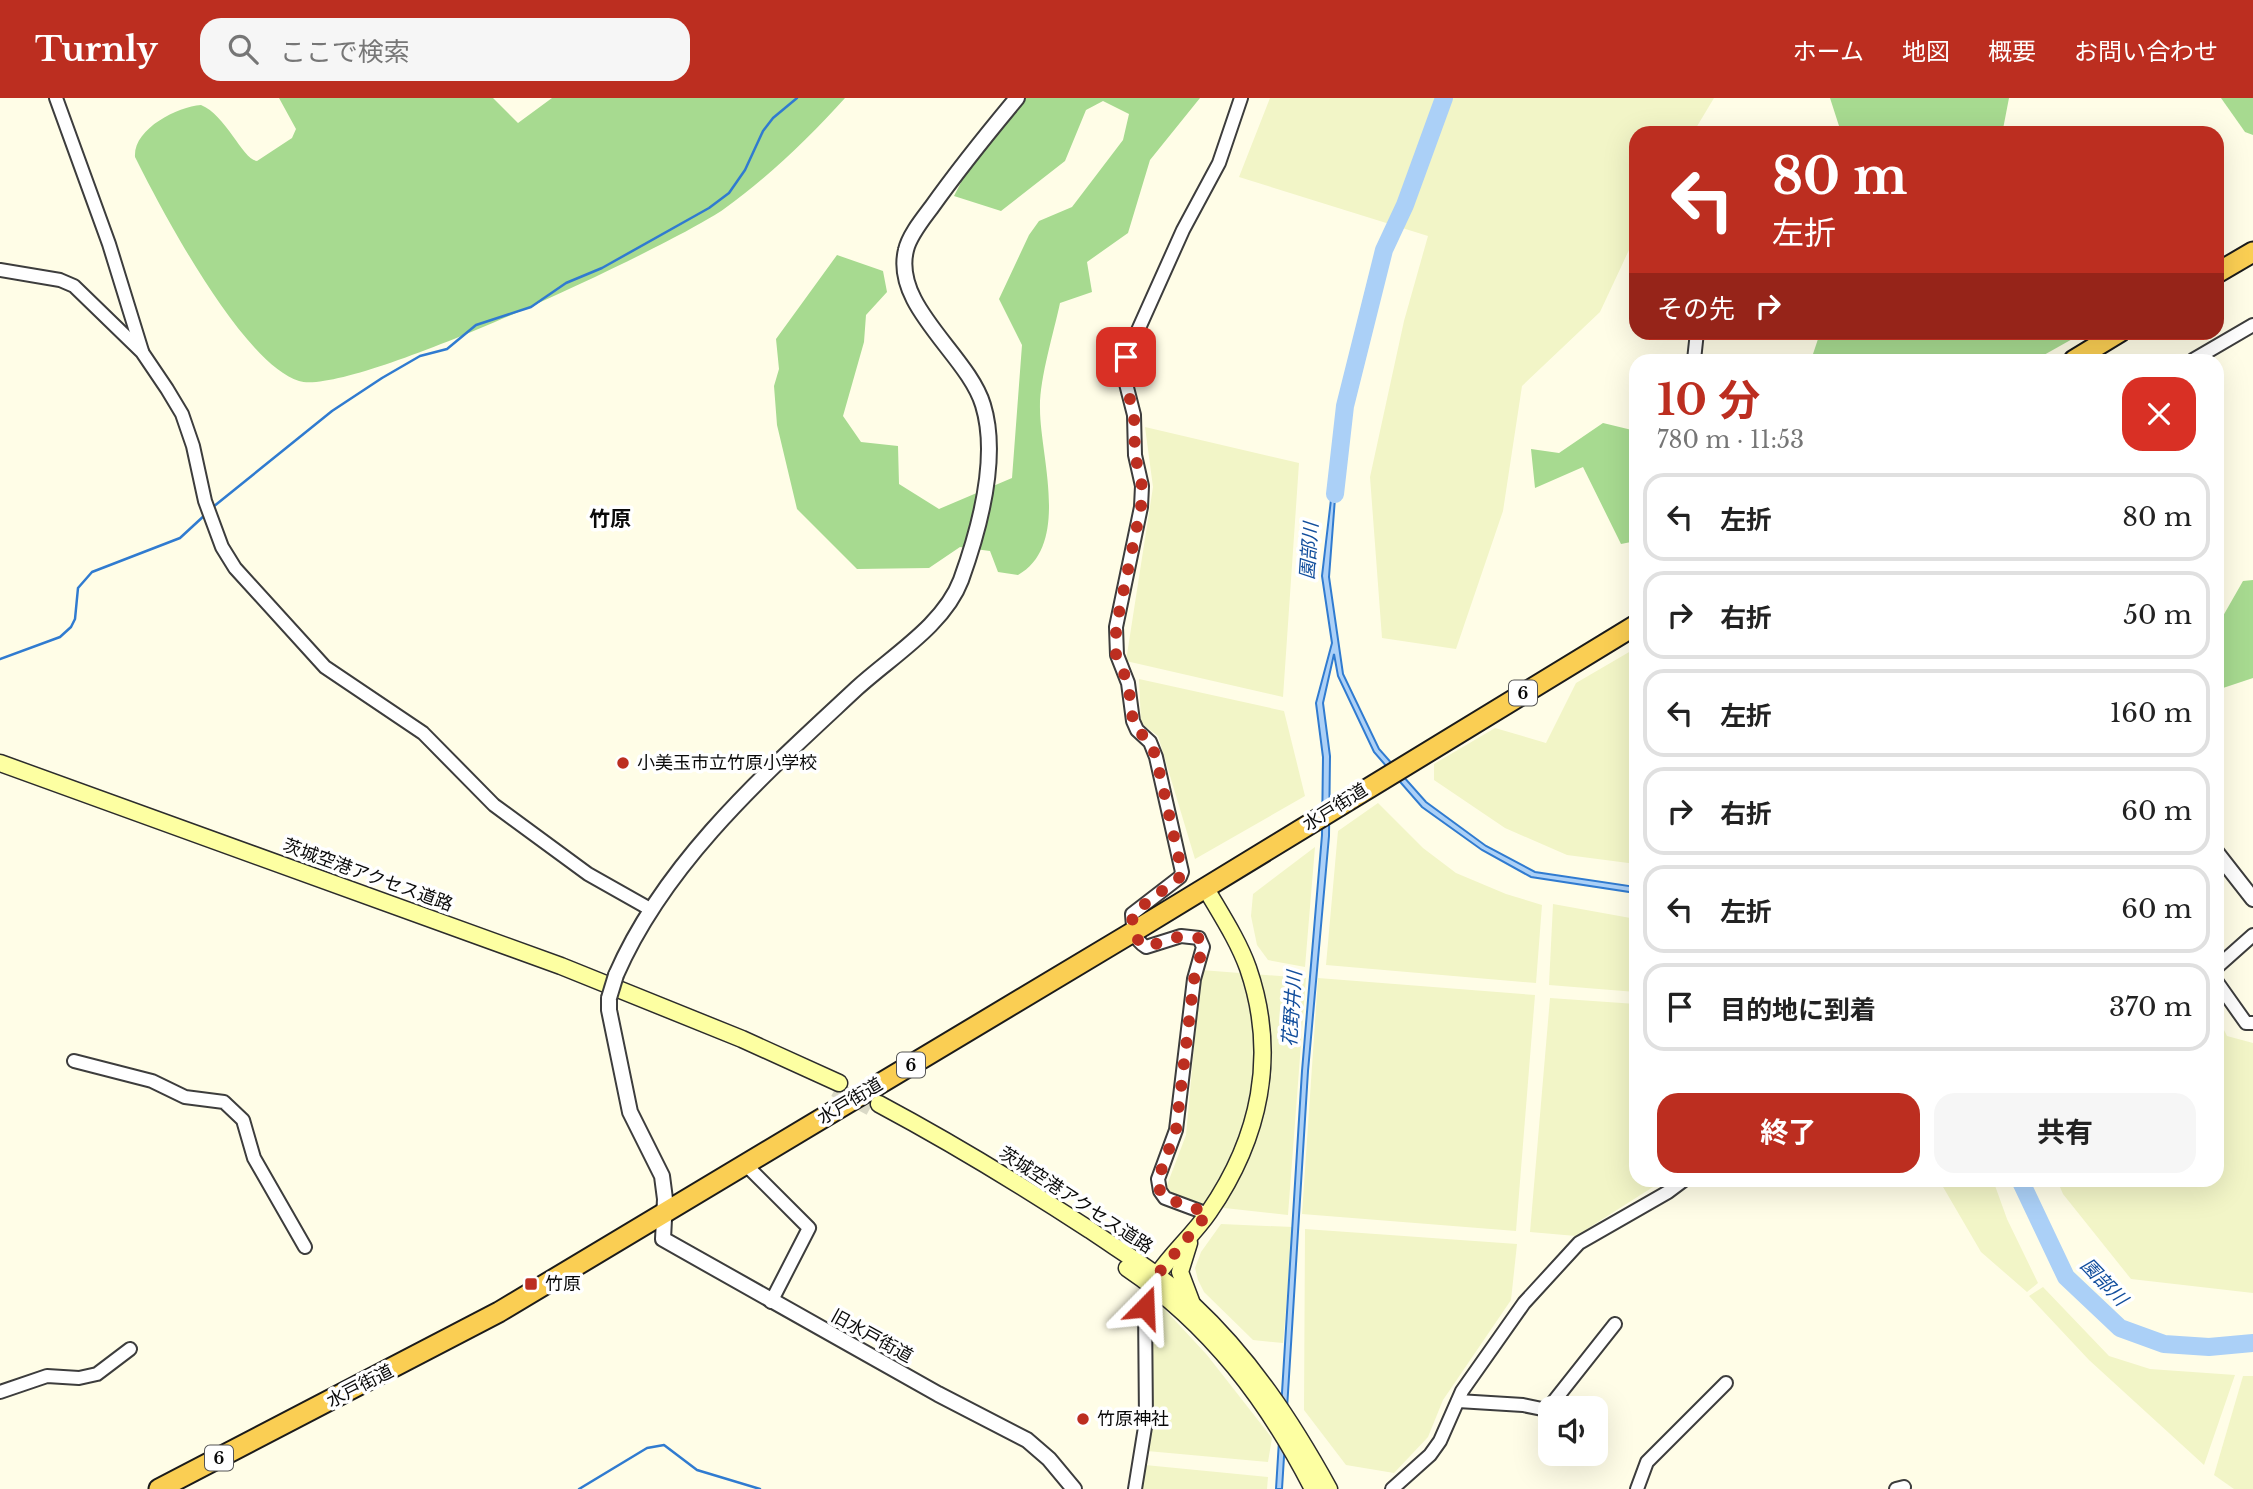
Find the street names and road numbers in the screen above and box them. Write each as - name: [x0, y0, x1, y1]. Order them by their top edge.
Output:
- road number: 6: [1509, 680, 1537, 706]
- street label: 水戸街道: [1299, 779, 1371, 835]
- street label: 茨城空港アクセス道路: [280, 834, 456, 916]
- road number: 6: [897, 1052, 925, 1077]
- street label: 水戸街道: [813, 1073, 887, 1129]
- street label: 茨城空港アクセス道路: [995, 1142, 1157, 1258]
- street label: 旧水戸街道: [827, 1305, 917, 1367]
- street label: 水戸街道: [323, 1360, 397, 1412]
- road number: 6: [205, 1446, 233, 1470]

